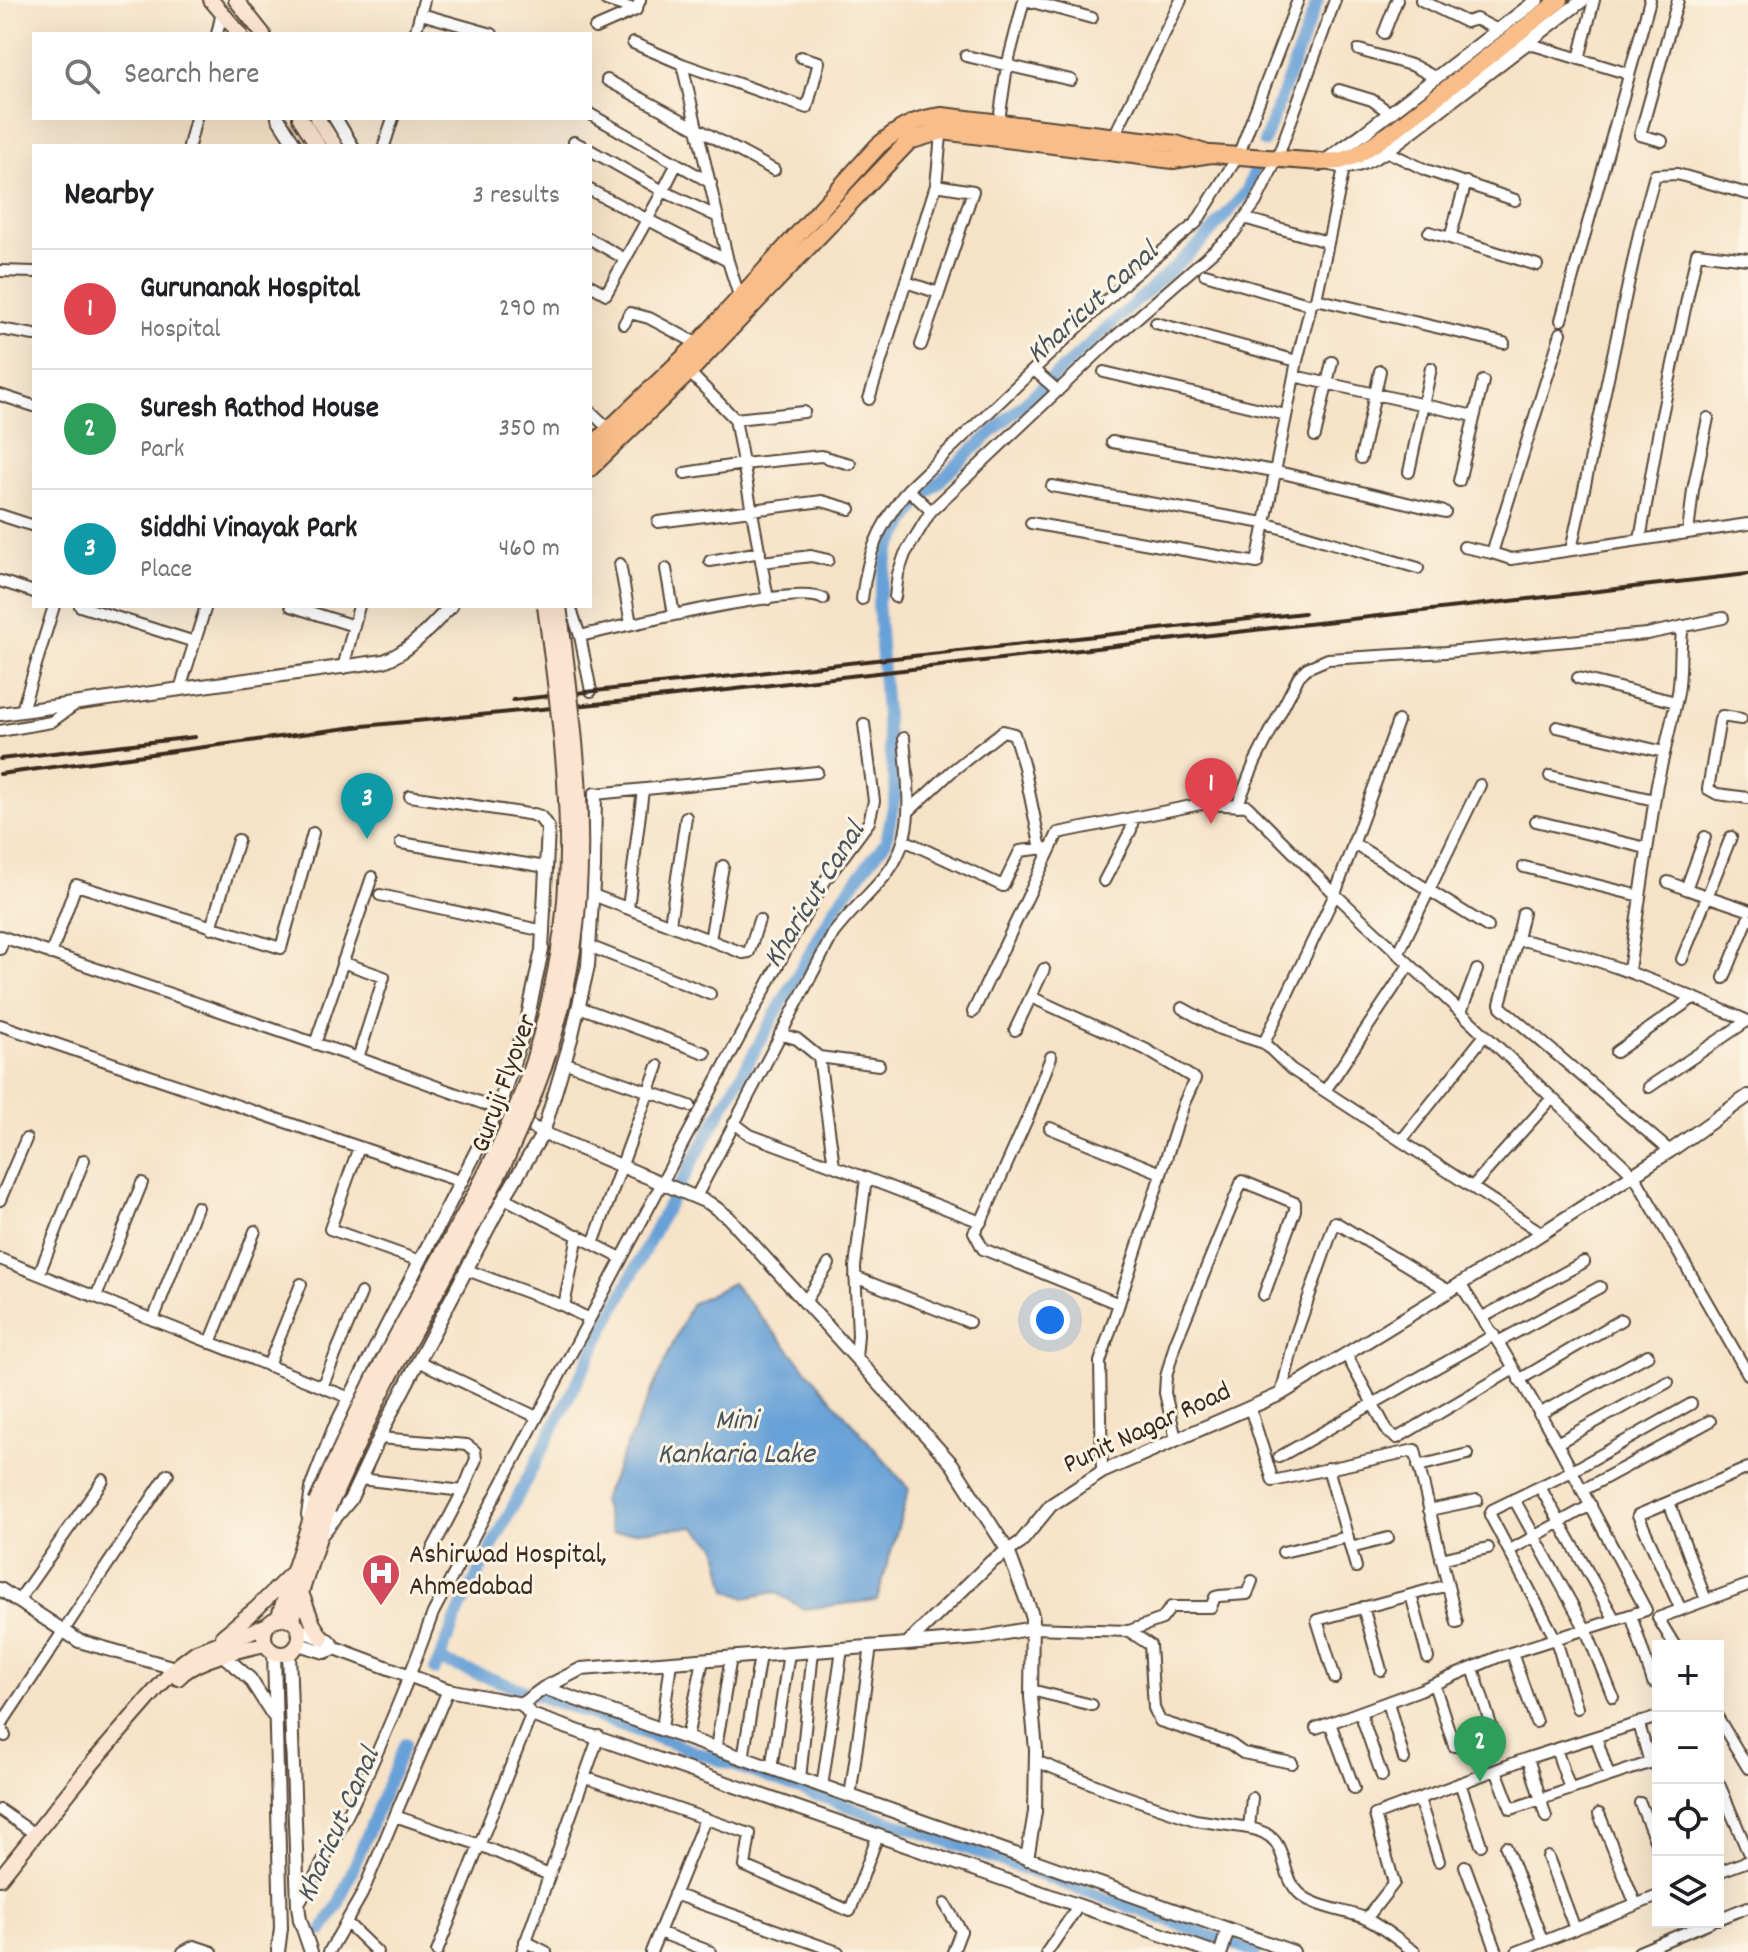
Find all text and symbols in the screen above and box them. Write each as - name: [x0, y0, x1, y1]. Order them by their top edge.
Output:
- search box: [32, 32, 592, 120]
- icon: search: [60, 54, 104, 98]
- text: Search here: [124, 55, 260, 98]
- text: Nearby: [64, 172, 153, 221]
- text: 3 results: [473, 178, 560, 215]
- water label: Kharicut Canal: [1018, 232, 1172, 376]
- text: Gurunanak Hospital: [140, 269, 360, 312]
- text: 1: [87, 291, 93, 328]
- text: 290 m: [499, 291, 560, 328]
- text: Hospital: [140, 312, 221, 349]
- text: Suresh Rathod House: [140, 389, 379, 432]
- text: 2: [84, 411, 96, 448]
- text: 350 m: [498, 411, 560, 448]
- text: Park: [140, 432, 184, 469]
- text: Siddhi Vinayak Park: [140, 509, 357, 552]
- text: 3: [84, 531, 96, 568]
- text: 460 m: [498, 531, 560, 568]
- text: Place: [140, 552, 192, 589]
- pin: 1: [1185, 758, 1237, 824]
- pin: 3: [341, 773, 393, 839]
- water label: Kharicut Canal: [754, 812, 880, 977]
- street label: Guruji Flyover: [462, 1009, 550, 1159]
- your location: [1030, 1300, 1070, 1340]
- street label: Punit Nagar Road: [1057, 1374, 1239, 1486]
- water label: Mini Kankaria Lake: [657, 1401, 817, 1478]
- place label: Ashirwad Hospital, Ahmedabad: [409, 1537, 607, 1609]
- hospital icon: Ashirwad Hospital, Ahmedabad: [360, 1552, 402, 1607]
- map controls: [1652, 1640, 1724, 1928]
- button: +: [1652, 1640, 1724, 1712]
- button: −: [1652, 1712, 1724, 1784]
- pin: 2: [1454, 1716, 1506, 1782]
- water label: Kharicut Canal: [287, 1739, 394, 1910]
- button: locate: [1652, 1784, 1724, 1856]
- button: layers: [1652, 1856, 1724, 1928]

